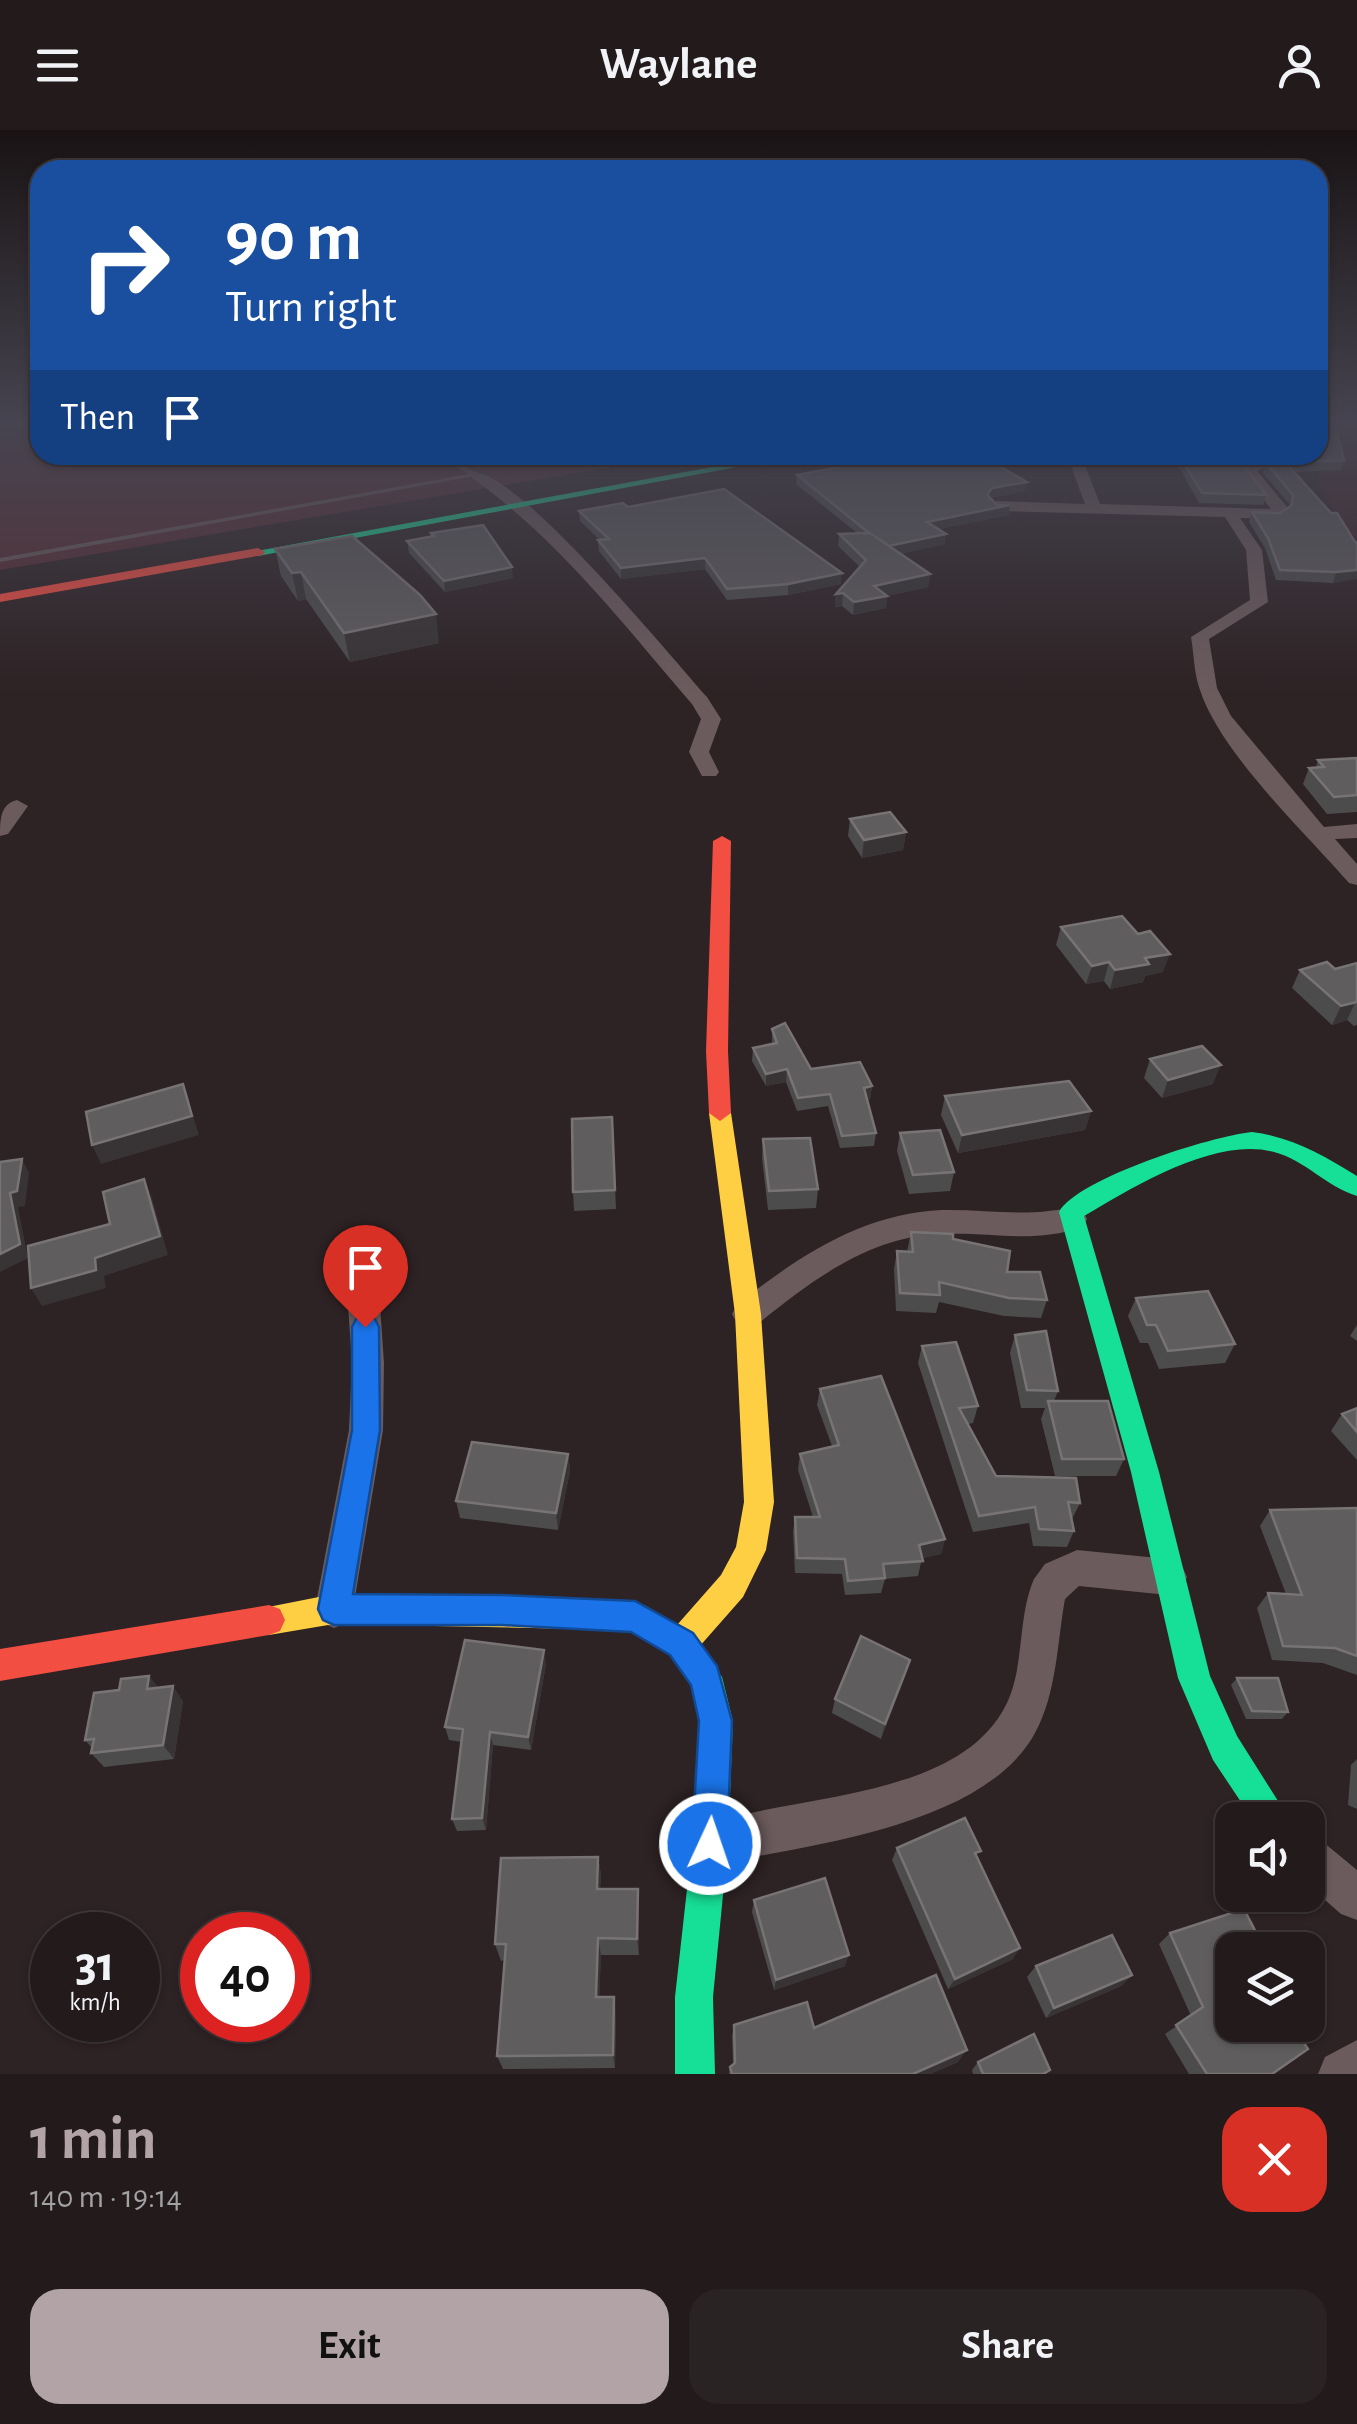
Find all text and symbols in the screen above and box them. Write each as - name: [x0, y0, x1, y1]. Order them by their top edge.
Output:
- icon: menu: [30, 38, 85, 93]
- icon: person: [1272, 38, 1327, 93]
- text: Waylane: [600, 42, 757, 87]
- icon: right: [60, 200, 190, 330]
- text: 90 m: [225, 203, 362, 273]
- text: Turn right: [225, 285, 397, 330]
- icon: arrive: [155, 390, 210, 445]
- text: Then: [60, 399, 135, 437]
- pin: [323, 1225, 408, 1328]
- icon: arrive: [338, 1240, 393, 1295]
- position arrow: [658, 1792, 762, 1896]
- map controls: [1215, 1802, 1325, 2042]
- button: sound: [1215, 1802, 1325, 1912]
- speed limit sign: 40: [180, 1912, 310, 2042]
- button: layers: [1215, 1932, 1325, 2042]
- text: 31: [75, 1940, 115, 1990]
- text: km/h: [69, 1990, 121, 2015]
- button: close: [1222, 2107, 1327, 2212]
- text: 1 min: [30, 2110, 156, 2170]
- text: 140 m · 19:14: [30, 2181, 182, 2213]
- button: Exit: [30, 2289, 669, 2404]
- button: Share: [689, 2289, 1327, 2404]

